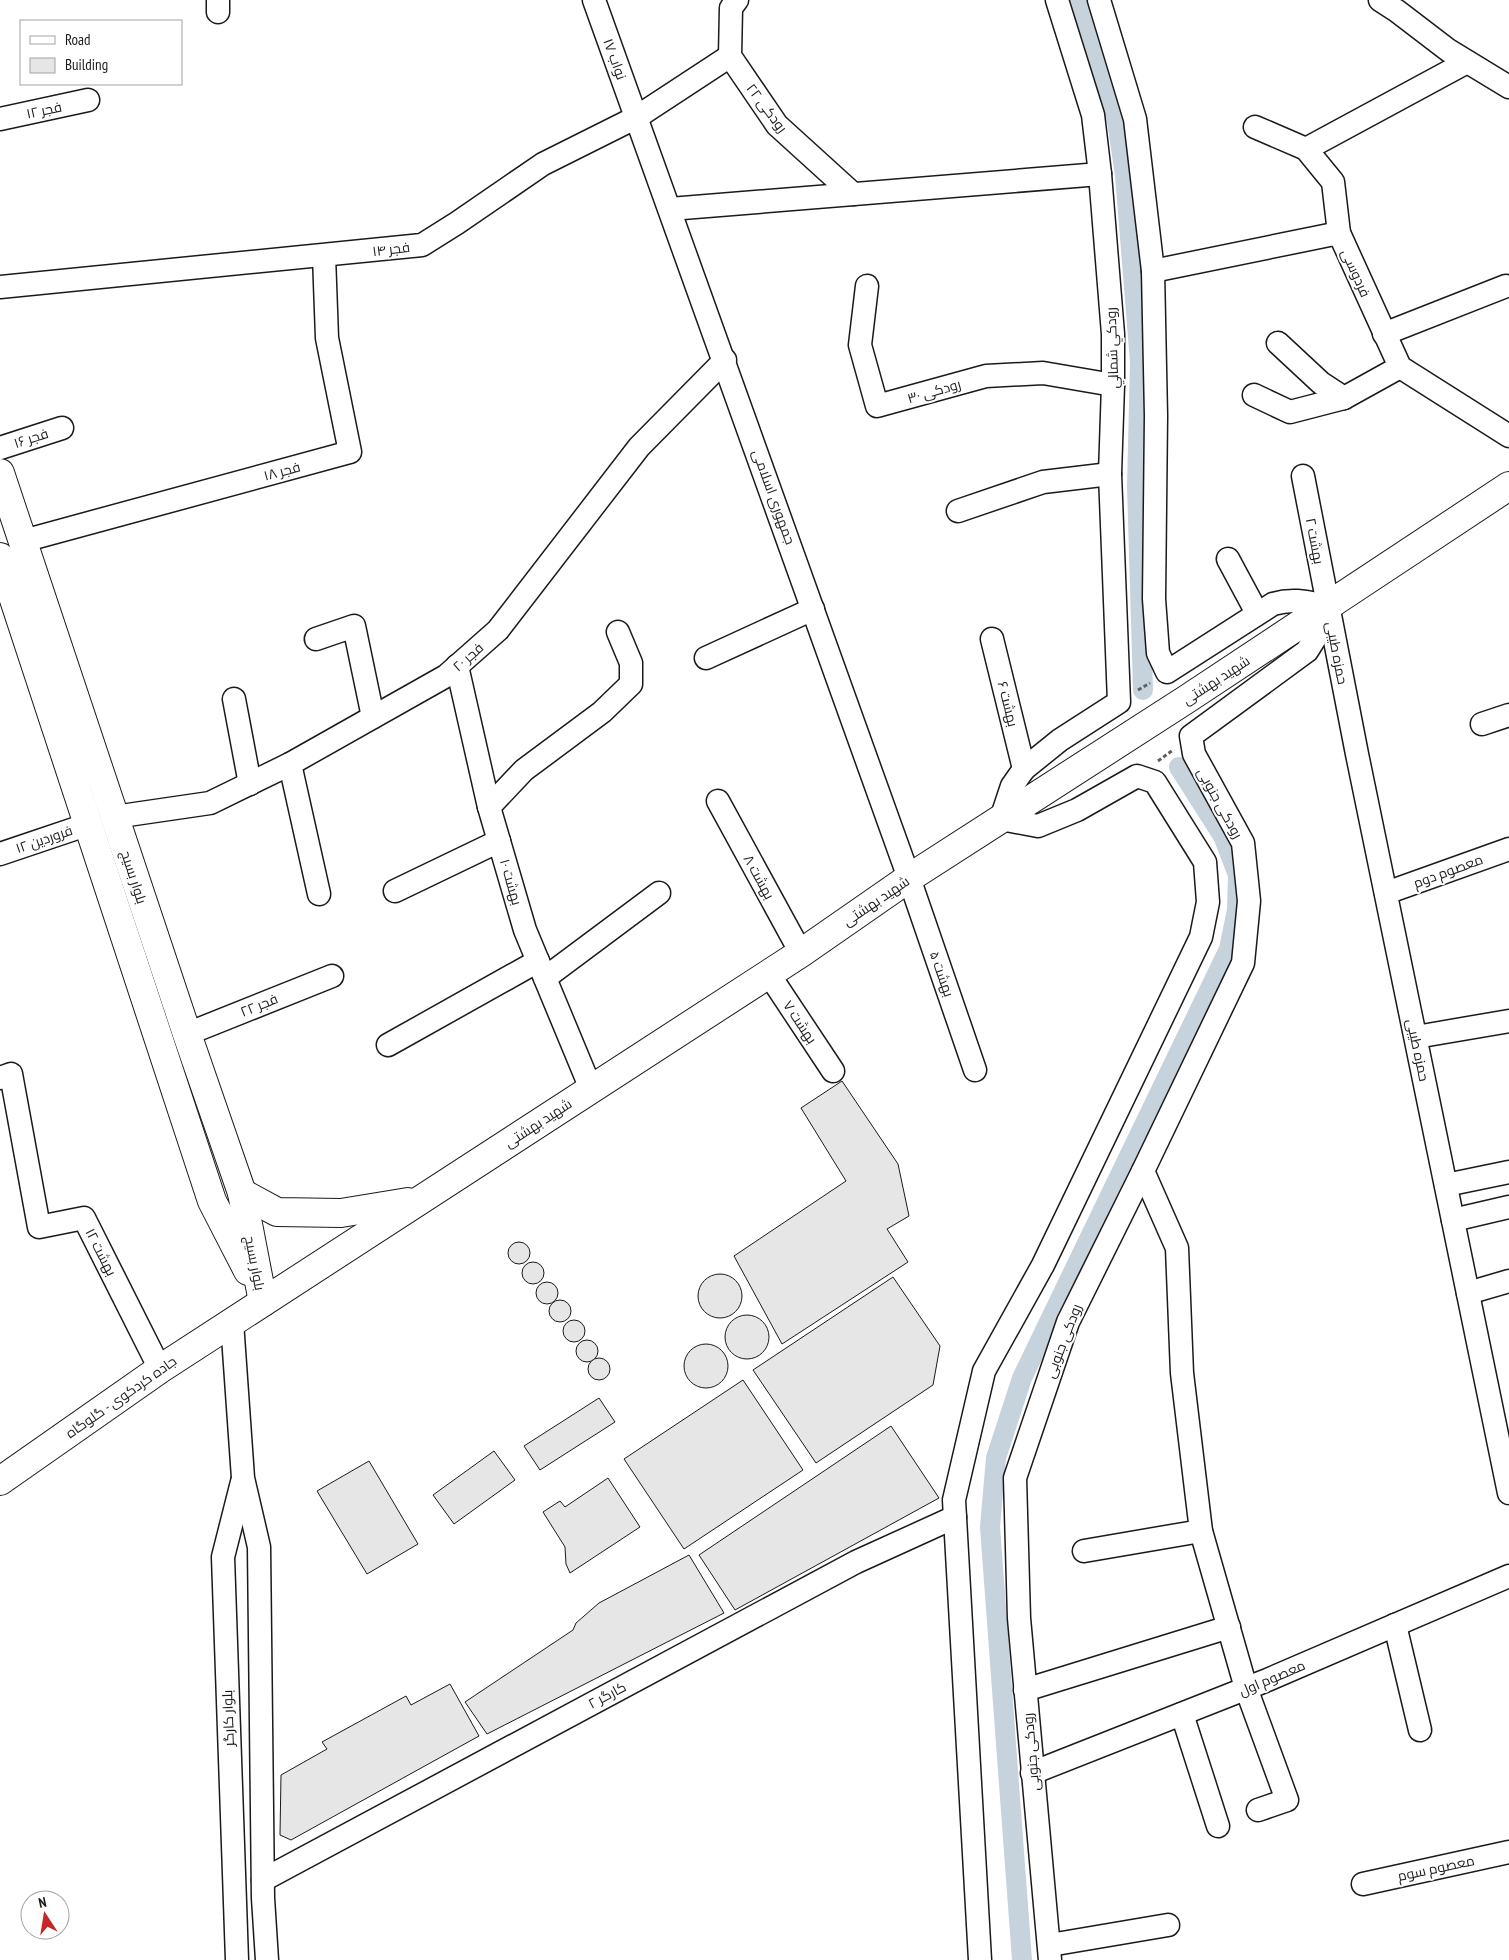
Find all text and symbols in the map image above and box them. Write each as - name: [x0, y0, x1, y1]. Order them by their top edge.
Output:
- legend: [20, 20, 182, 85]
- text: Road: [65, 30, 91, 49]
- street label: نواب ۱۷: [599, 36, 631, 82]
- text: Building: [65, 55, 108, 74]
- street label: رودکی ۲۲: [743, 80, 791, 136]
- street label: فجر ۱۲: [25, 97, 63, 123]
- street label: فجر ۱۴: [371, 238, 411, 260]
- street label: فردوسی: [1337, 246, 1375, 300]
- street label: رودکي شمالي: [1102, 307, 1125, 389]
- street label: رودکی ۳۰: [905, 375, 963, 407]
- street label: فجر ۱۶: [12, 424, 50, 452]
- street label: جمهوری اسلامی: [748, 447, 800, 547]
- street label: فجر ۱۸: [262, 457, 302, 485]
- street label: بهشت ۲: [1302, 516, 1328, 566]
- street label: حمزه طیبی: [1322, 620, 1352, 686]
- street label: فجر ۲۰: [449, 639, 487, 675]
- street label: شهید بهشتی: [1179, 652, 1253, 708]
- street label: بهشت ۶: [994, 679, 1022, 729]
- street label: رودکی جنوبی: [1193, 764, 1247, 842]
- street label: ۱۲ فروردین: [13, 821, 75, 857]
- street label: بلوار بسیج: [117, 848, 151, 906]
- street label: معصوم دوم: [1411, 850, 1486, 893]
- street label: بهشت ۸: [739, 852, 779, 902]
- street label: بهشت ۱۰: [496, 857, 526, 907]
- street label: شهید بهشتی: [839, 872, 913, 930]
- street label: بهشت ۵: [926, 949, 958, 999]
- street label: فجر ۲۲: [238, 989, 280, 1021]
- street label: بهشت ۷: [779, 997, 821, 1047]
- street label: حمزه طیبی: [1403, 1017, 1433, 1083]
- street label: شهید بهشتی: [501, 1095, 575, 1151]
- street label: بهشت ۱۲: [81, 1225, 121, 1279]
- street label: بلوار بسیج: [241, 1234, 269, 1292]
- street label: رودکی جنوبی: [1041, 1301, 1085, 1381]
- street label: جاده کردکوی - گلوگاه: [62, 1352, 180, 1442]
- street label: معصوم اول: [1236, 1656, 1308, 1701]
- street label: کارگر ۲: [585, 1678, 629, 1712]
- street label: بلوار کارگر: [218, 1689, 238, 1748]
- street label: رودکی جنوبی: [1019, 1712, 1043, 1792]
- street label: معصوم سوم: [1396, 1851, 1476, 1886]
- north arrow: [20, 1890, 70, 1940]
- text: N: [37, 1893, 48, 1912]

